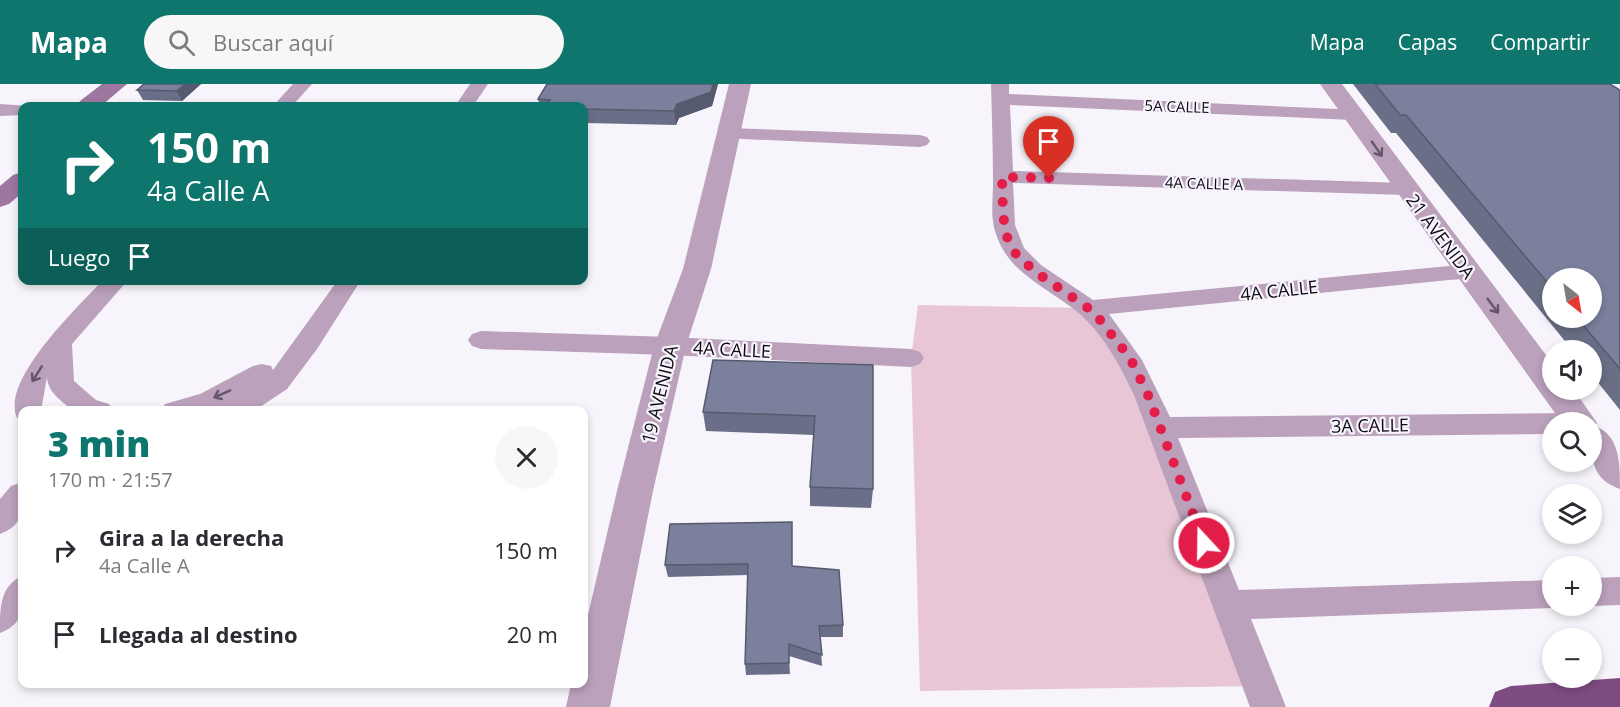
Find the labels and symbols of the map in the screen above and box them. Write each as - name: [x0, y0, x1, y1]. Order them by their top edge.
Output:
- street label: 5A CALLE: [1144, 95, 1210, 117]
- pin: [1023, 116, 1074, 178]
- one-way arrow: [1371, 140, 1383, 156]
- street label: 4A CALLE A: [1165, 172, 1244, 194]
- street label: 21 AVENIDA: [1401, 189, 1481, 284]
- north arrow: [1542, 268, 1602, 328]
- street label: 4A CALLE: [1239, 274, 1319, 306]
- one-way arrow: [1487, 297, 1499, 313]
- street label: 4A CALLE: [692, 335, 772, 363]
- street label: 19 AVENIDA: [635, 342, 683, 446]
- one-way arrow: [30, 365, 42, 382]
- one-way arrow: [213, 389, 232, 400]
- street label: 3A CALLE: [1331, 412, 1409, 438]
- position arrow: [1172, 511, 1236, 575]

